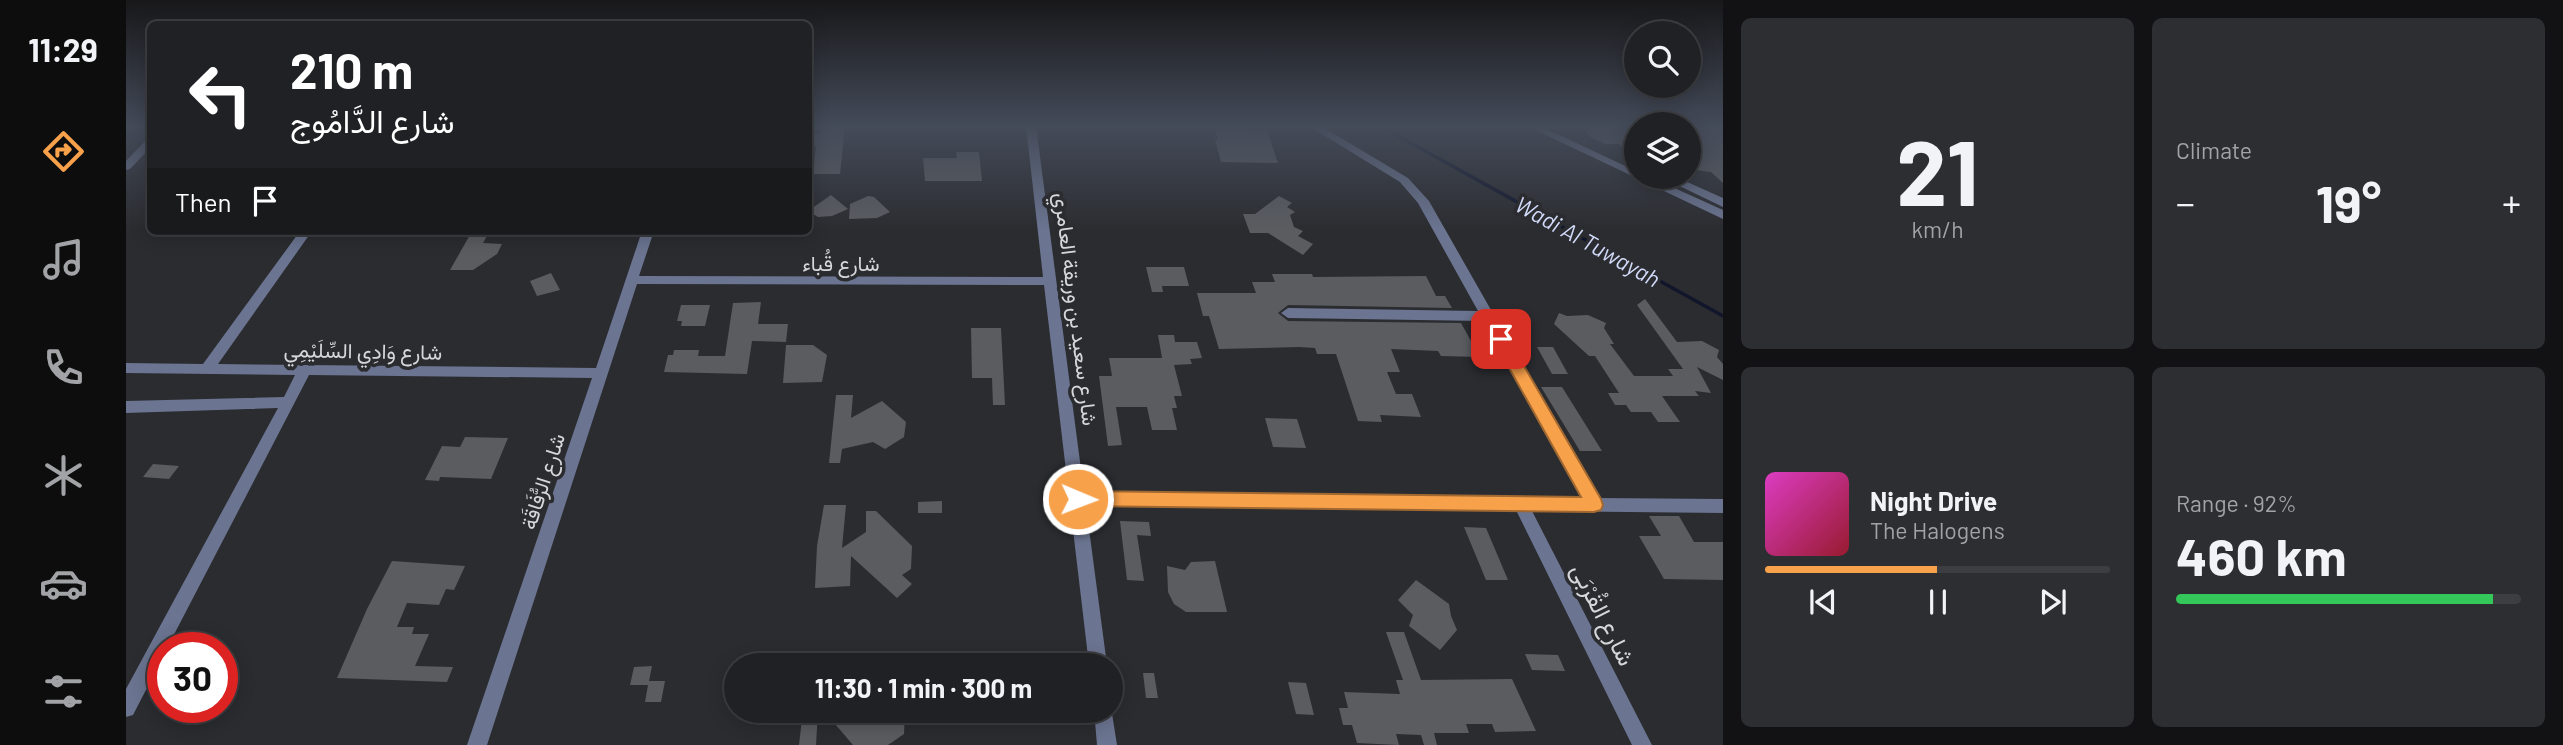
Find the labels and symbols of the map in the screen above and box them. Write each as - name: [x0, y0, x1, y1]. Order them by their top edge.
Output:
- water label: Wadi Al Tuwayah: [1511, 190, 1665, 292]
- street label: شارع سعيد بن وريقة العامري: [1044, 191, 1104, 428]
- street label: شارع قُباء: [802, 249, 880, 278]
- pin: [1471, 309, 1531, 369]
- street label: شارع وَادِي السِّلَيْمِي: [283, 336, 443, 370]
- street label: شارع الرُّفَاقَة: [515, 430, 572, 533]
- position arrow: [1041, 462, 1115, 536]
- street label: شارع القُرْبَى: [1563, 558, 1642, 671]
- speed limit sign: 30: [147, 632, 238, 723]

